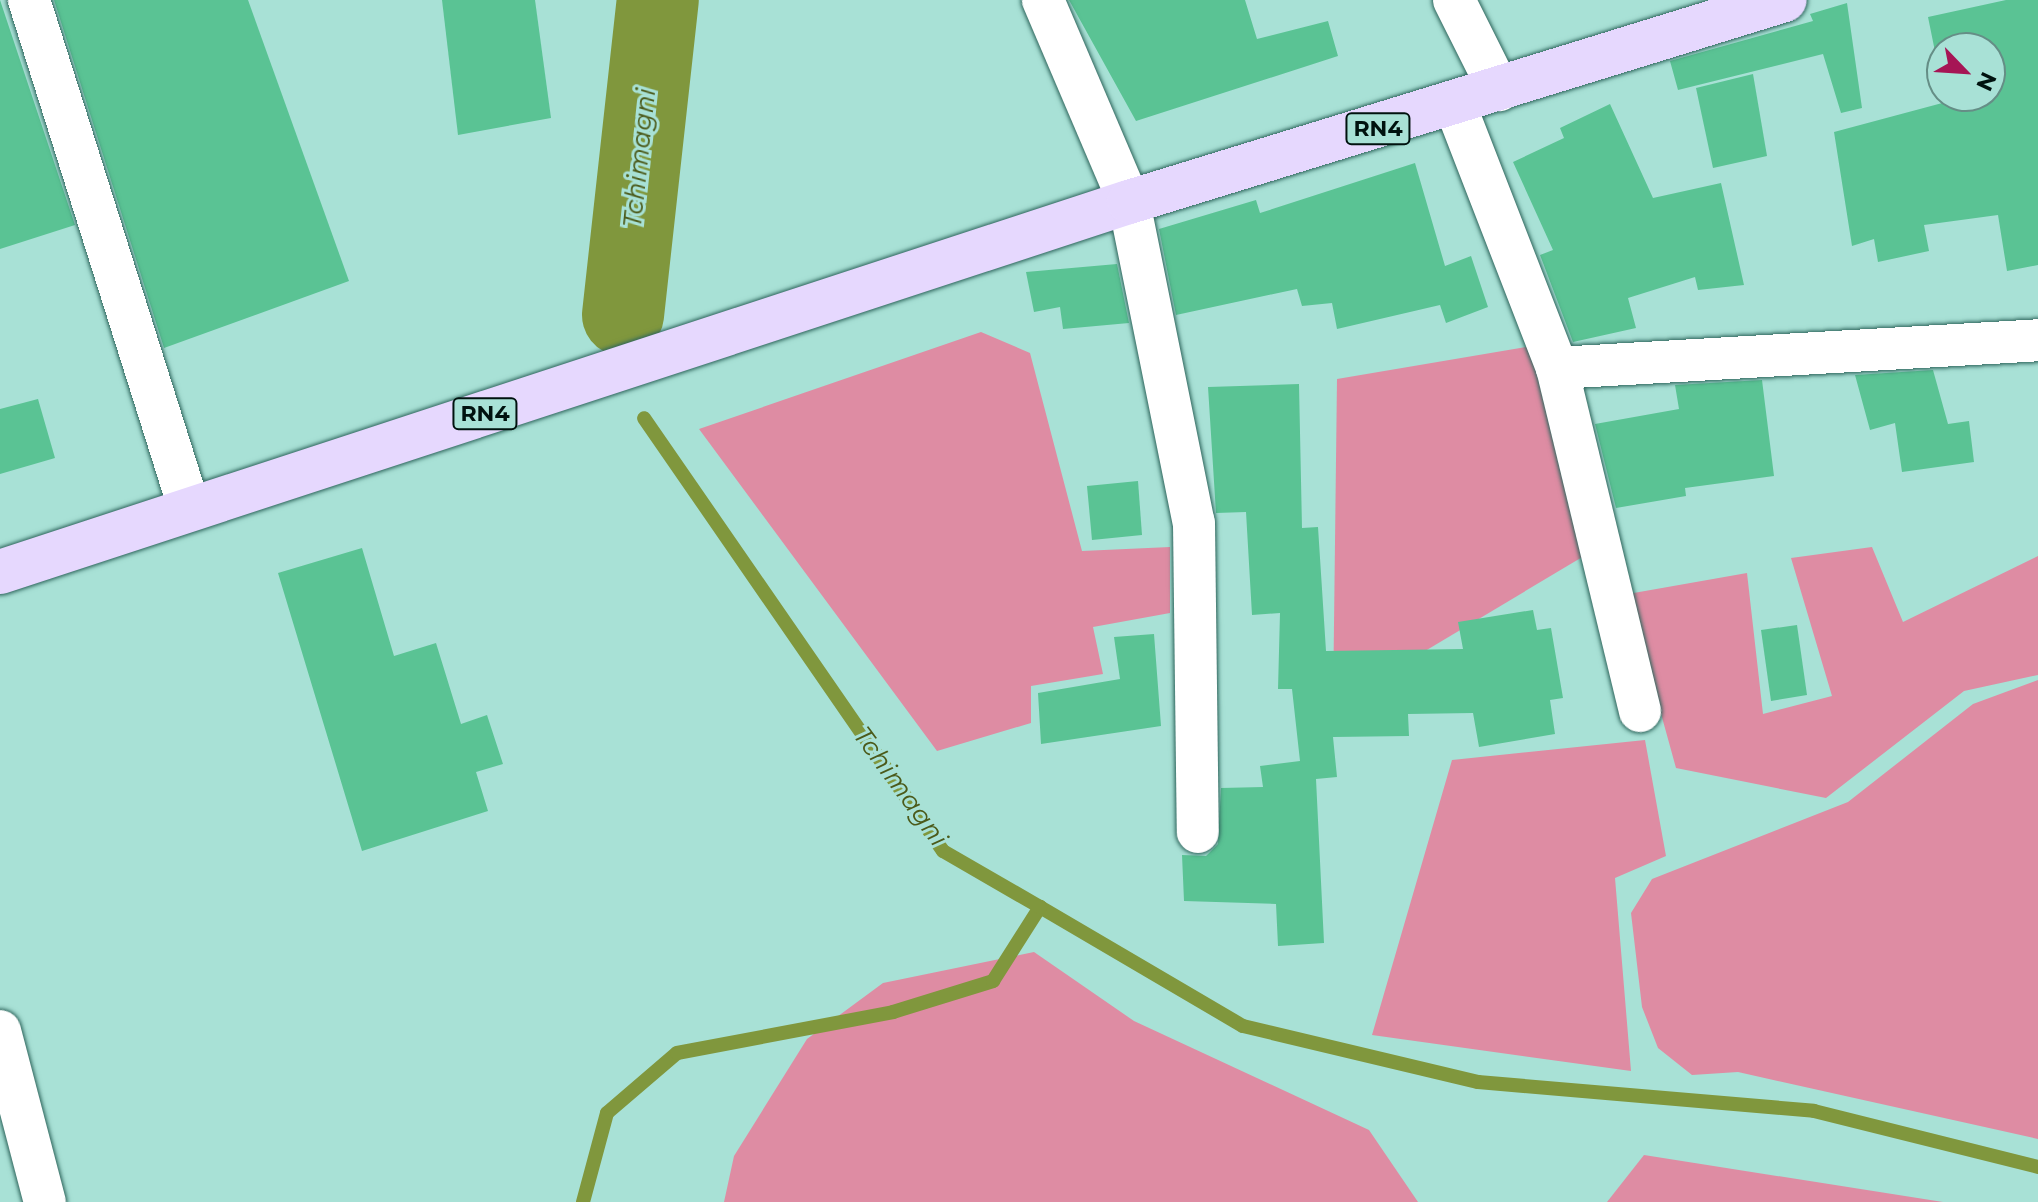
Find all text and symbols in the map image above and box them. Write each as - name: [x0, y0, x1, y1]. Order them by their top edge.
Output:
- north arrow: [1926, 32, 2006, 112]
- text: N: [1970, 68, 2002, 95]
- water label: Tchimagni: [617, 87, 663, 229]
- road number: RN4: [1344, 111, 1412, 147]
- road number: RN4: [451, 396, 519, 432]
- water label: Tchimagni: [846, 721, 954, 853]

